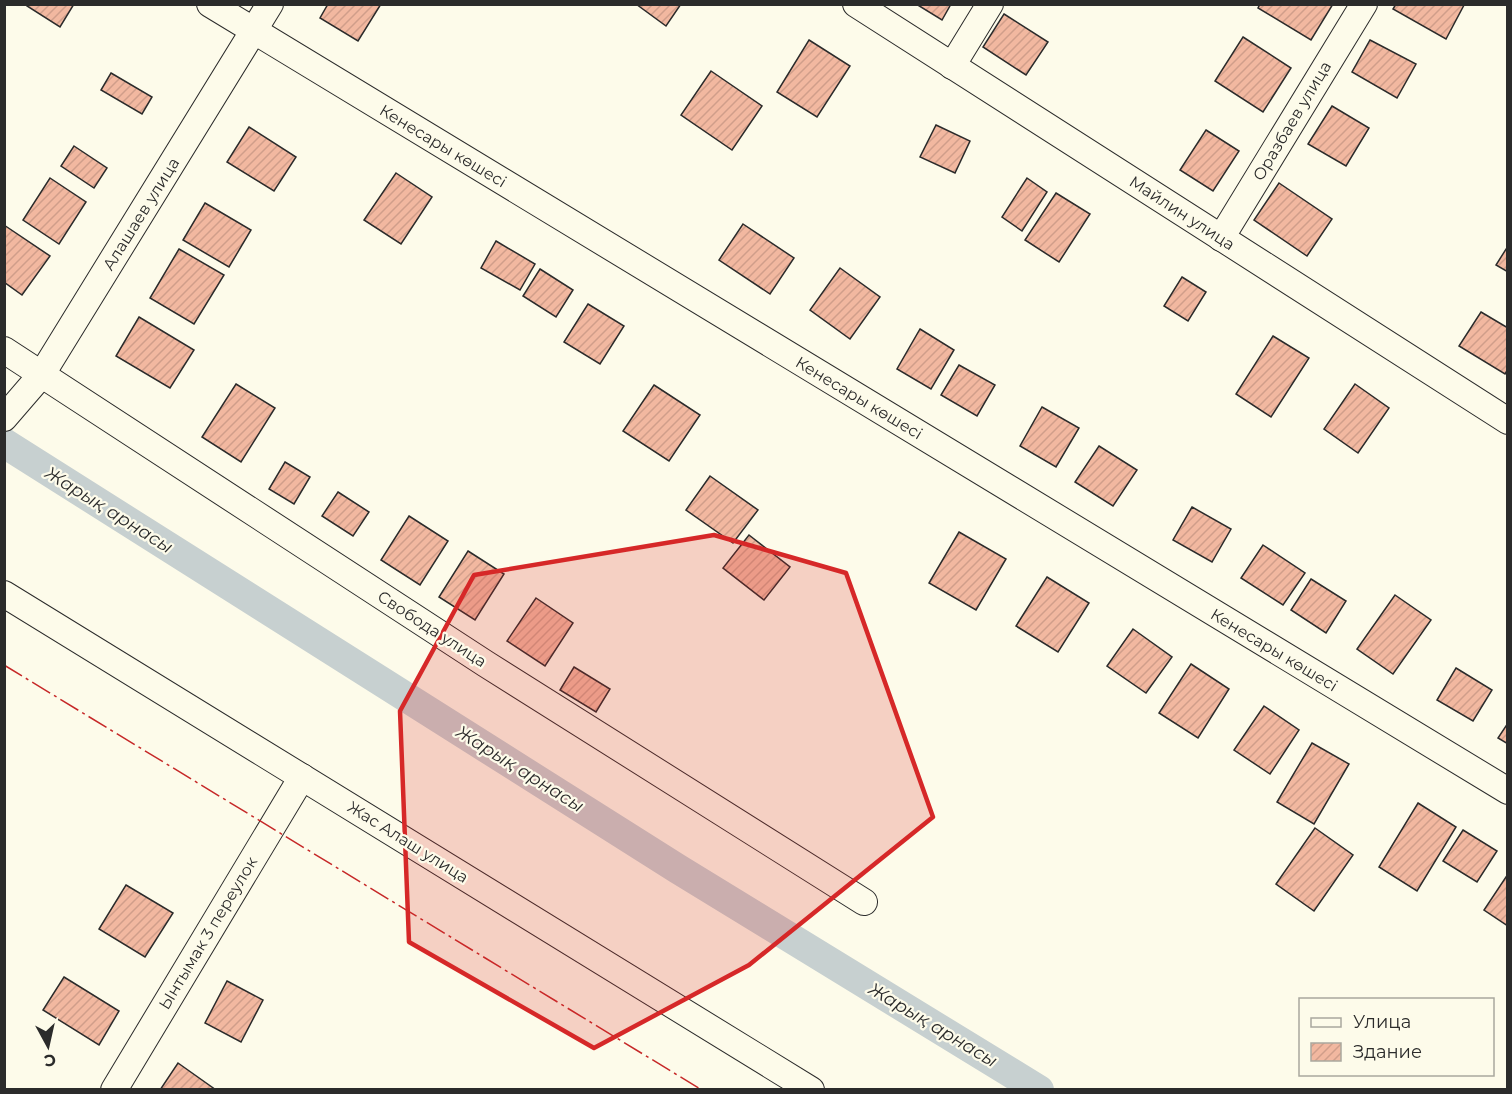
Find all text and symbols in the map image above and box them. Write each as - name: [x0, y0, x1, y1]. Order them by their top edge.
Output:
- street label: Оразбаев улица: [1249, 58, 1335, 184]
- street label: Кенесары көшесі: [376, 101, 510, 191]
- street label: Алашаев улица: [99, 154, 183, 274]
- street label: Майлин улица: [1126, 172, 1238, 254]
- street label: Кенесары көшесі: [792, 353, 926, 443]
- water label: Жарық арнасы: [40, 461, 177, 558]
- street label: Свобода улица: [374, 587, 490, 671]
- street label: Кенесары көшесі: [1207, 605, 1341, 695]
- water label: Жарық арнасы: [451, 720, 588, 817]
- street label: Жас Алаш улица: [344, 797, 472, 887]
- street label: Ынтымак 3 переулок: [155, 853, 262, 1013]
- water label: Жарық арнасы: [864, 977, 1001, 1072]
- legend: [1299, 998, 1494, 1076]
- text: Улица: [1353, 1011, 1411, 1033]
- north arrow: [18, 1016, 78, 1076]
- text: Здание: [1353, 1041, 1422, 1063]
- text: С: [43, 1050, 57, 1071]

